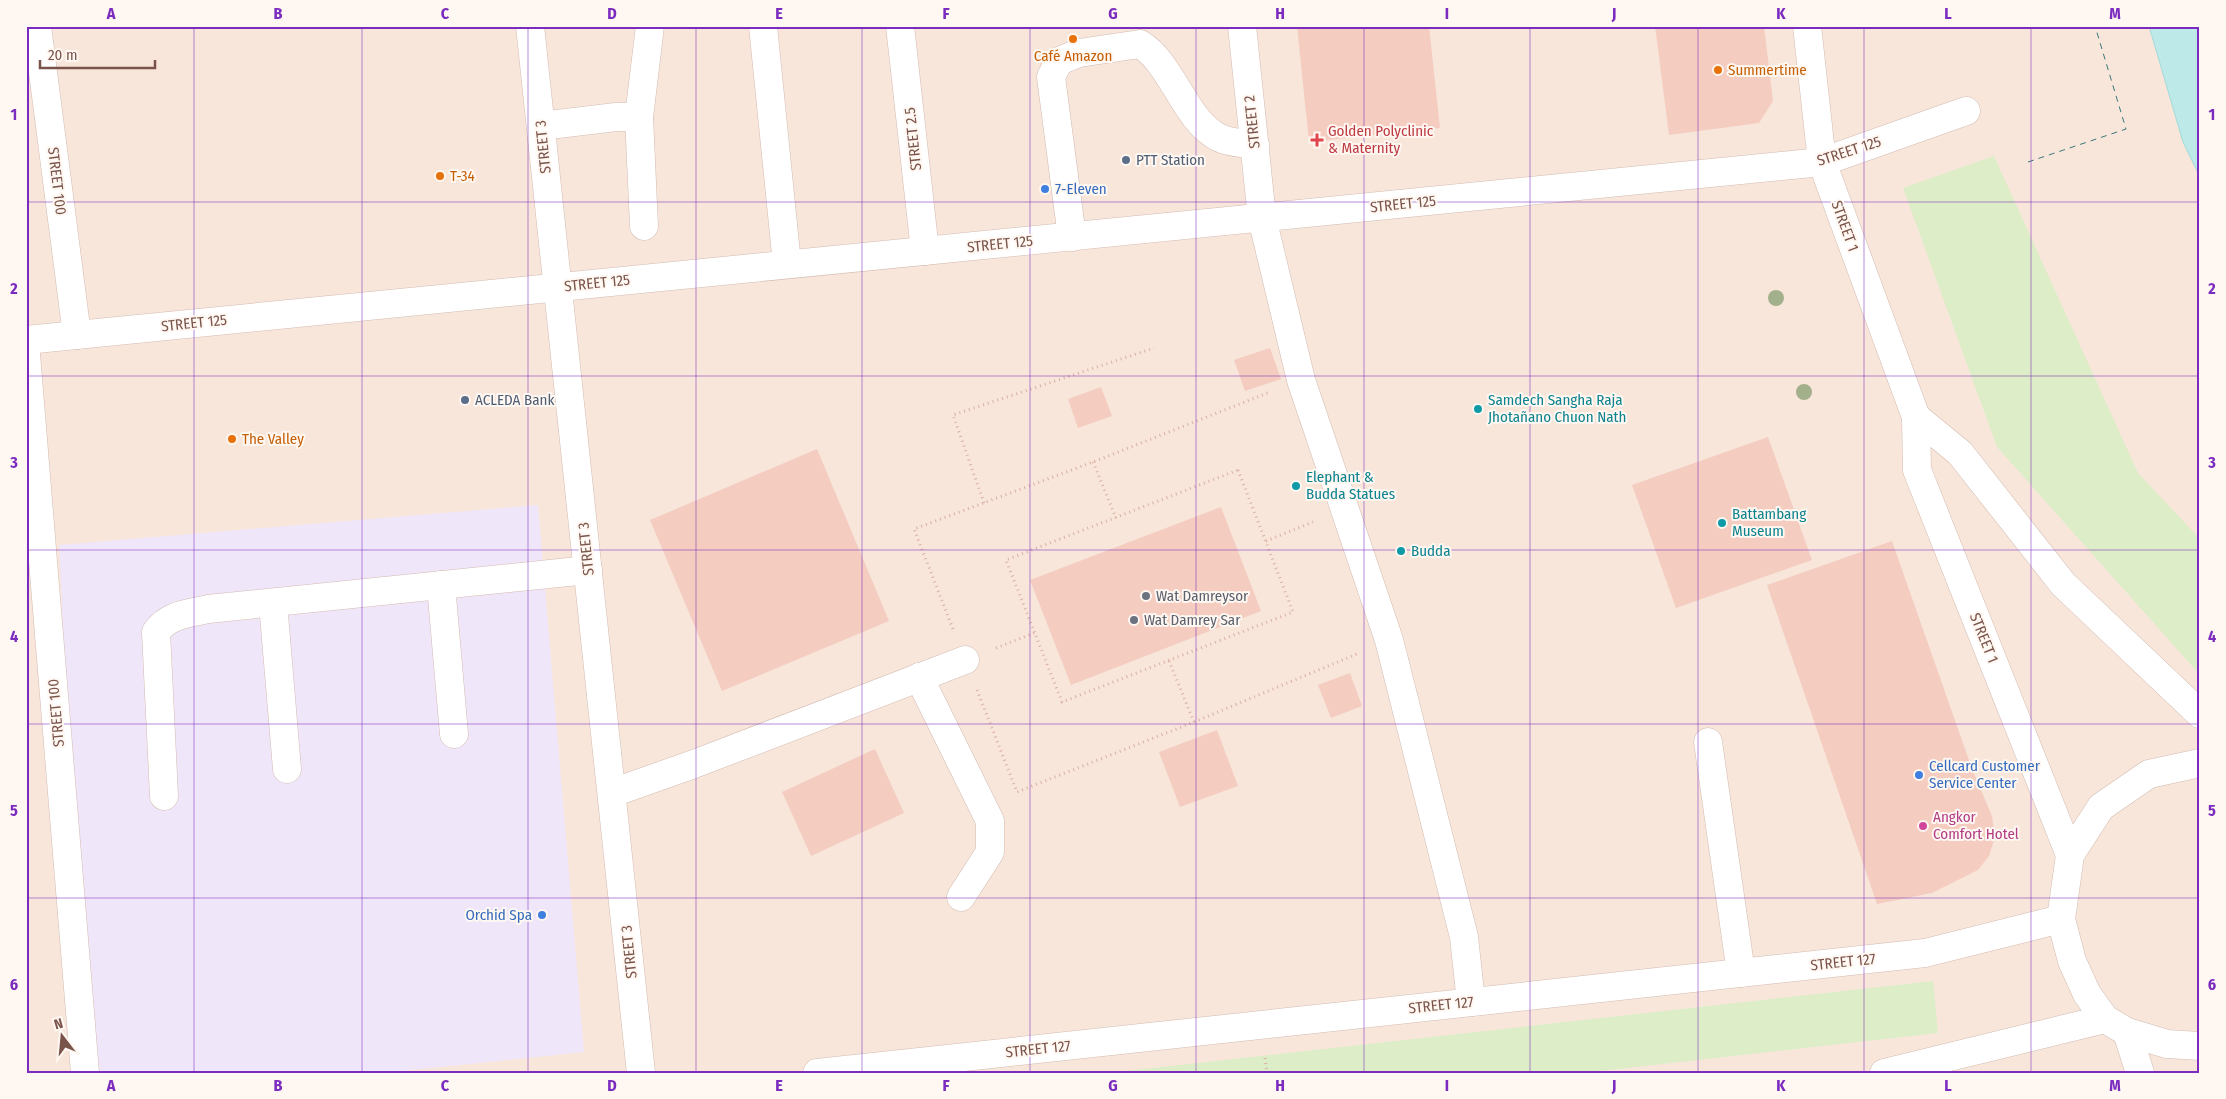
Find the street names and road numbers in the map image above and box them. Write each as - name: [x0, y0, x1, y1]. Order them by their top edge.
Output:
- street label: STREET 2: [1240, 94, 1264, 149]
- street label: STREET 2.5: [901, 106, 925, 172]
- street label: STREET 3: [531, 119, 555, 175]
- street label: STREET 125: [1815, 132, 1883, 170]
- street label: STREET 100: [44, 146, 70, 216]
- street label: STREET 125: [1369, 192, 1437, 216]
- street label: STREET 1: [1828, 198, 1862, 254]
- street label: STREET 125: [966, 232, 1034, 256]
- street label: STREET 125: [563, 271, 631, 295]
- street label: STREET 125: [160, 311, 228, 335]
- street label: STREET 3: [574, 521, 598, 577]
- street label: STREET 1: [1966, 610, 2002, 666]
- street label: STREET 100: [44, 678, 68, 748]
- street label: STREET 3: [617, 924, 641, 980]
- street label: STREET 127: [1810, 950, 1876, 974]
- street label: STREET 127: [1408, 993, 1474, 1017]
- street label: STREET 127: [1005, 1037, 1071, 1061]

